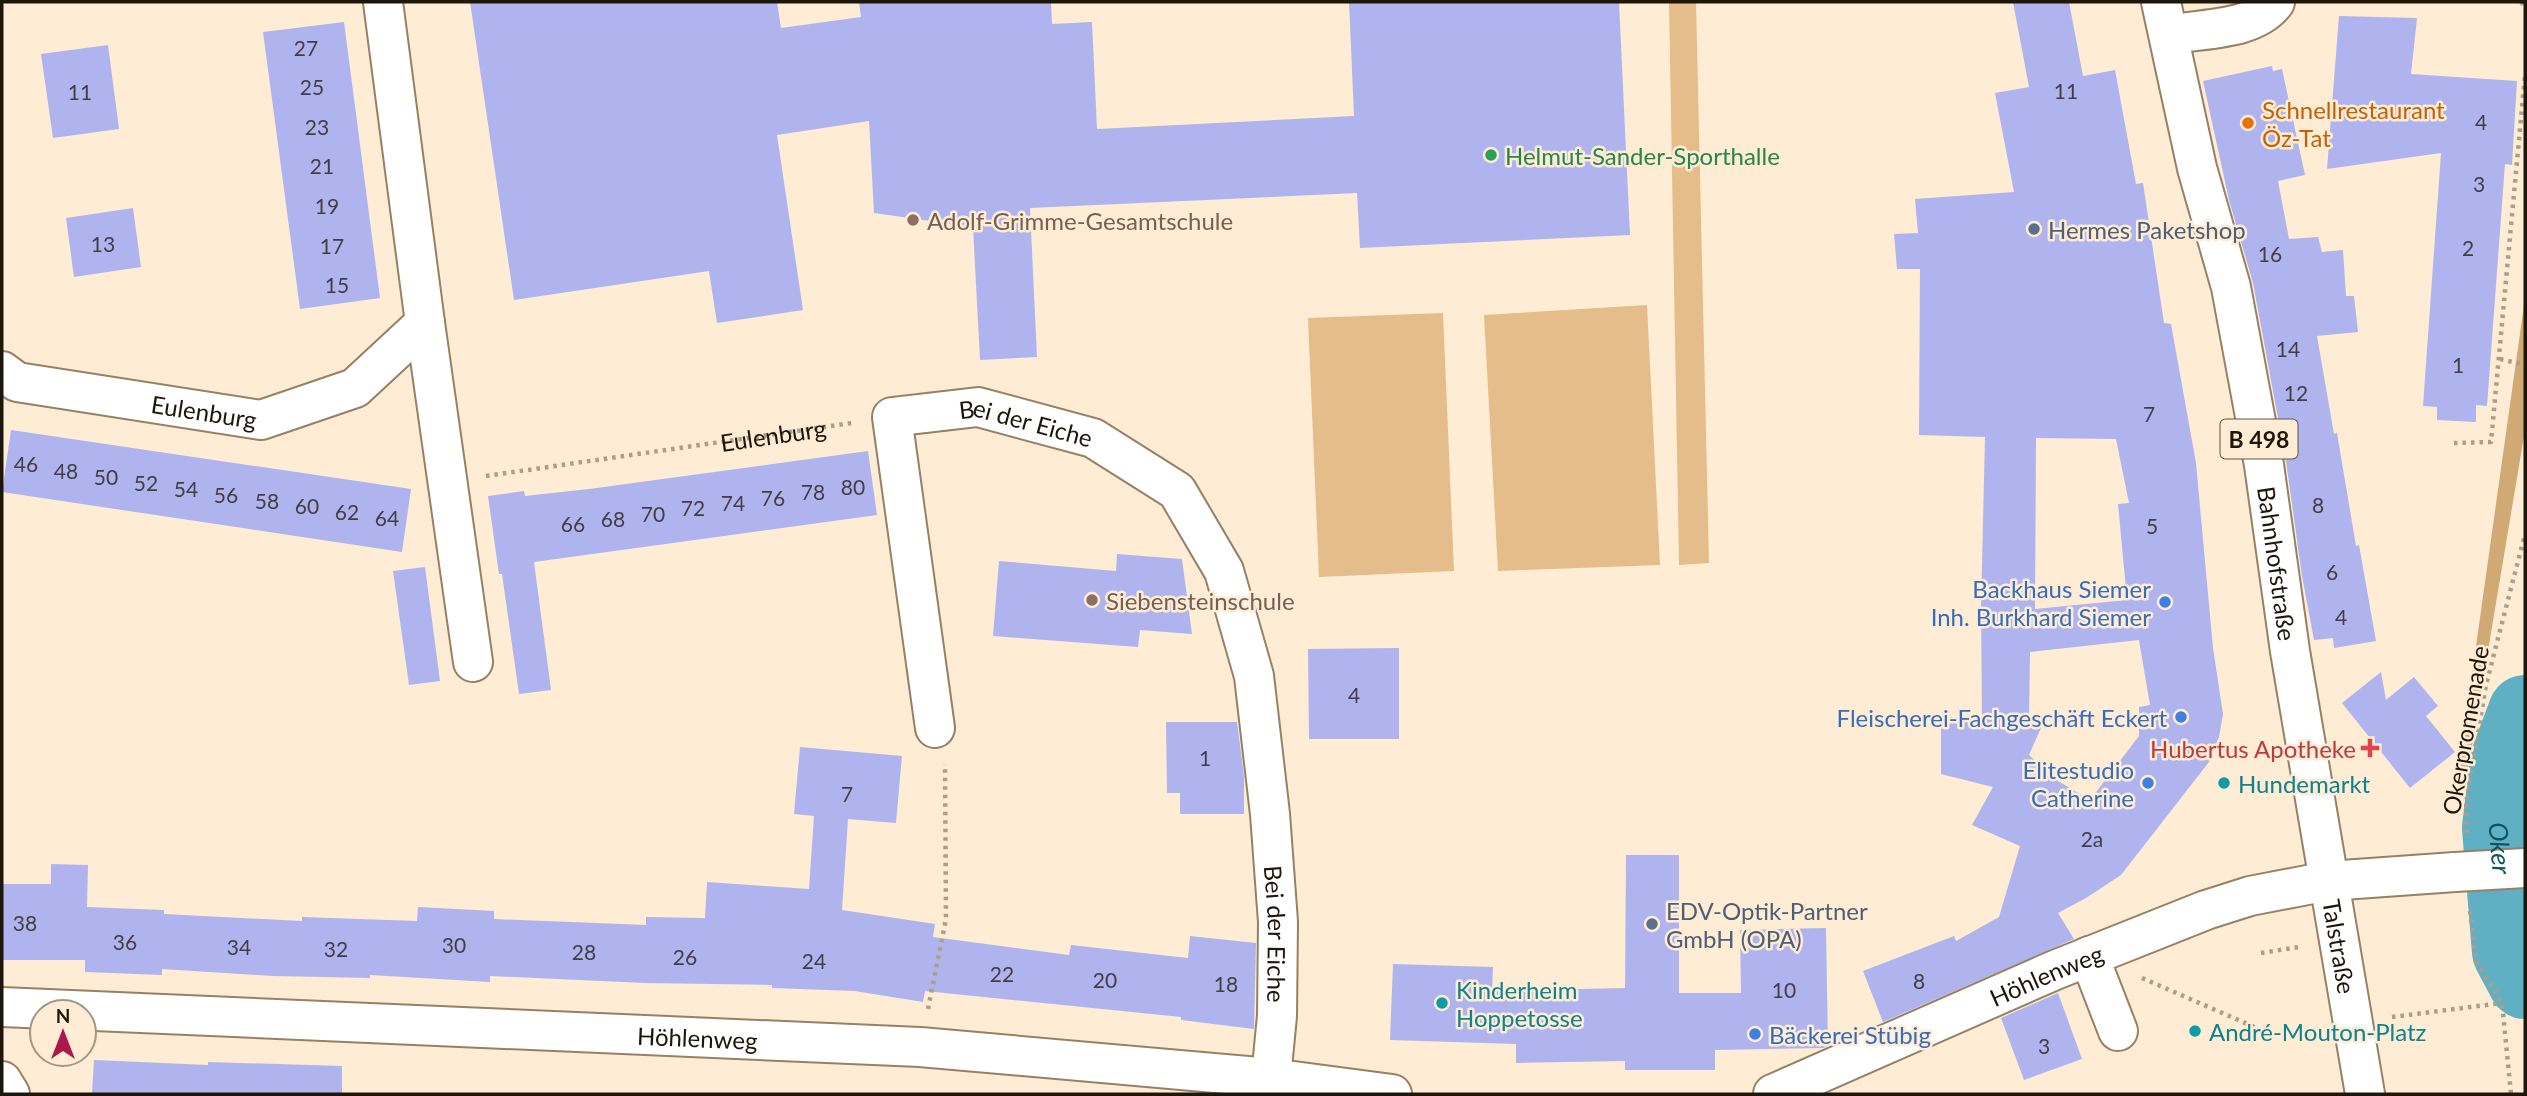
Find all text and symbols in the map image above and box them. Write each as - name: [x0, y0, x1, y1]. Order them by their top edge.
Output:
- house number: 27: [294, 35, 318, 60]
- house number: 25: [300, 74, 324, 99]
- house number: 11: [2054, 78, 2078, 103]
- house number: 11: [68, 79, 92, 104]
- place label: Schnellrestaurant Öz-Tat: [2262, 95, 2445, 152]
- house number: 4: [2475, 109, 2487, 134]
- house number: 23: [305, 114, 329, 139]
- marker: Schnellrestaurant Öz-Tat: [2240, 115, 2256, 131]
- place label: Helmut-Sander-Sporthalle: [1505, 141, 1780, 170]
- marker: Helmut-Sander-Sporthalle: [1483, 147, 1499, 163]
- house number: 21: [310, 153, 334, 178]
- house number: 3: [2473, 171, 2485, 196]
- house number: 19: [315, 193, 339, 218]
- place label: Adolf-Grimme-Gesamtschule: [927, 206, 1233, 235]
- marker: Adolf-Grimme-Gesamtschule: [905, 212, 921, 228]
- place label: Hermes Paketshop: [2048, 215, 2246, 244]
- marker: Hermes Paketshop: [2026, 221, 2042, 237]
- house number: 13: [91, 231, 115, 256]
- house number: 17: [320, 233, 344, 258]
- house number: 2: [2462, 235, 2474, 260]
- house number: 16: [2258, 241, 2282, 266]
- house number: 15: [325, 272, 349, 297]
- house number: 14: [2276, 336, 2300, 361]
- house number: 1: [2452, 352, 2464, 377]
- house number: 12: [2284, 380, 2308, 405]
- street label: Eulenburg: [149, 389, 259, 434]
- street label: Bei der Eiche: [957, 392, 1096, 452]
- house number: 7: [2143, 401, 2155, 426]
- street label: Eulenburg: [718, 412, 828, 456]
- road number: B 498: [2220, 420, 2298, 458]
- house number: 46: [14, 451, 38, 476]
- house number: 48: [54, 458, 78, 483]
- house number: 50: [94, 464, 118, 489]
- house number: 52: [134, 470, 158, 495]
- house number: 80: [841, 474, 865, 499]
- house number: 54: [174, 476, 198, 501]
- house number: 78: [801, 479, 825, 504]
- house number: 56: [214, 482, 238, 507]
- street label: Bahnhofstraße: [2253, 484, 2303, 642]
- house number: 76: [761, 485, 785, 510]
- house number: 58: [255, 488, 279, 513]
- house number: 74: [721, 490, 745, 515]
- house number: 8: [2312, 492, 2324, 517]
- house number: 60: [295, 493, 319, 518]
- house number: 72: [681, 495, 705, 520]
- house number: 62: [335, 499, 359, 524]
- house number: 70: [641, 501, 665, 526]
- house number: 64: [375, 505, 399, 530]
- house number: 68: [601, 506, 625, 531]
- house number: 66: [561, 511, 585, 536]
- house number: 5: [2146, 513, 2158, 538]
- house number: 6: [2326, 559, 2338, 584]
- place label: Backhaus Siemer Inh. Burkhard Siemer: [1931, 574, 2151, 631]
- place label: Siebensteinschule: [1106, 586, 1295, 615]
- marker: Siebensteinschule: [1084, 592, 1100, 608]
- marker: Backhaus Siemer Inh. Burkhard Siemer: [2157, 594, 2173, 610]
- house number: 4: [2335, 604, 2347, 629]
- street label: Okerpromenade: [2436, 643, 2494, 817]
- house number: 4: [1348, 682, 1360, 707]
- place label: Fleischerei-Fachgeschäft Eckert: [1837, 703, 2167, 732]
- marker: Fleischerei-Fachgeschäft Eckert: [2173, 709, 2189, 725]
- place label: Hubertus Apotheke: [2150, 734, 2356, 763]
- marker: Hubertus Apotheke: [2362, 740, 2378, 756]
- house number: 1: [1199, 745, 1211, 770]
- place label: Elitestudio Catherine: [2022, 755, 2134, 812]
- place label: Hundemarkt: [2238, 769, 2371, 798]
- marker: Elitestudio Catherine: [2140, 775, 2156, 791]
- marker: Hundemarkt: [2216, 775, 2232, 791]
- house number: 7: [841, 781, 853, 806]
- water label: Oker: [2483, 821, 2519, 877]
- house number: 2a: [2081, 826, 2103, 851]
- street label: Bei der Eiche: [1259, 864, 1293, 1003]
- place label: EDV-Optik-Partner GmbH (OPA): [1666, 896, 1868, 953]
- street label: Talstraße: [2318, 897, 2362, 996]
- house number: 38: [13, 910, 37, 935]
- marker: EDV-Optik-Partner GmbH (OPA): [1644, 916, 1660, 932]
- house number: 36: [113, 929, 137, 954]
- house number: 30: [442, 932, 466, 957]
- house number: 34: [227, 934, 251, 959]
- house number: 32: [324, 936, 348, 961]
- street label: Höhlenweg: [1985, 938, 2107, 1012]
- house number: 28: [572, 939, 596, 964]
- house number: 26: [673, 944, 697, 969]
- house number: 24: [802, 948, 826, 973]
- house number: 22: [990, 961, 1014, 986]
- house number: 20: [1093, 967, 1117, 992]
- house number: 8: [1913, 968, 1925, 993]
- house number: 18: [1214, 971, 1238, 996]
- place label: Kinderheim Hoppetosse: [1456, 975, 1583, 1032]
- house number: 10: [1772, 977, 1796, 1002]
- marker: Kinderheim Hoppetosse: [1434, 995, 1450, 1011]
- north arrow: [28, 998, 98, 1068]
- text: N: [56, 1004, 70, 1027]
- place label: André-Mouton-Platz: [2209, 1017, 2427, 1046]
- street label: Höhlenweg: [637, 1020, 758, 1054]
- place label: Bäckerei Stübig: [1769, 1020, 1931, 1049]
- marker: André-Mouton-Platz: [2187, 1023, 2203, 1039]
- marker: Bäckerei Stübig: [1747, 1026, 1763, 1042]
- house number: 3: [2038, 1033, 2050, 1058]

